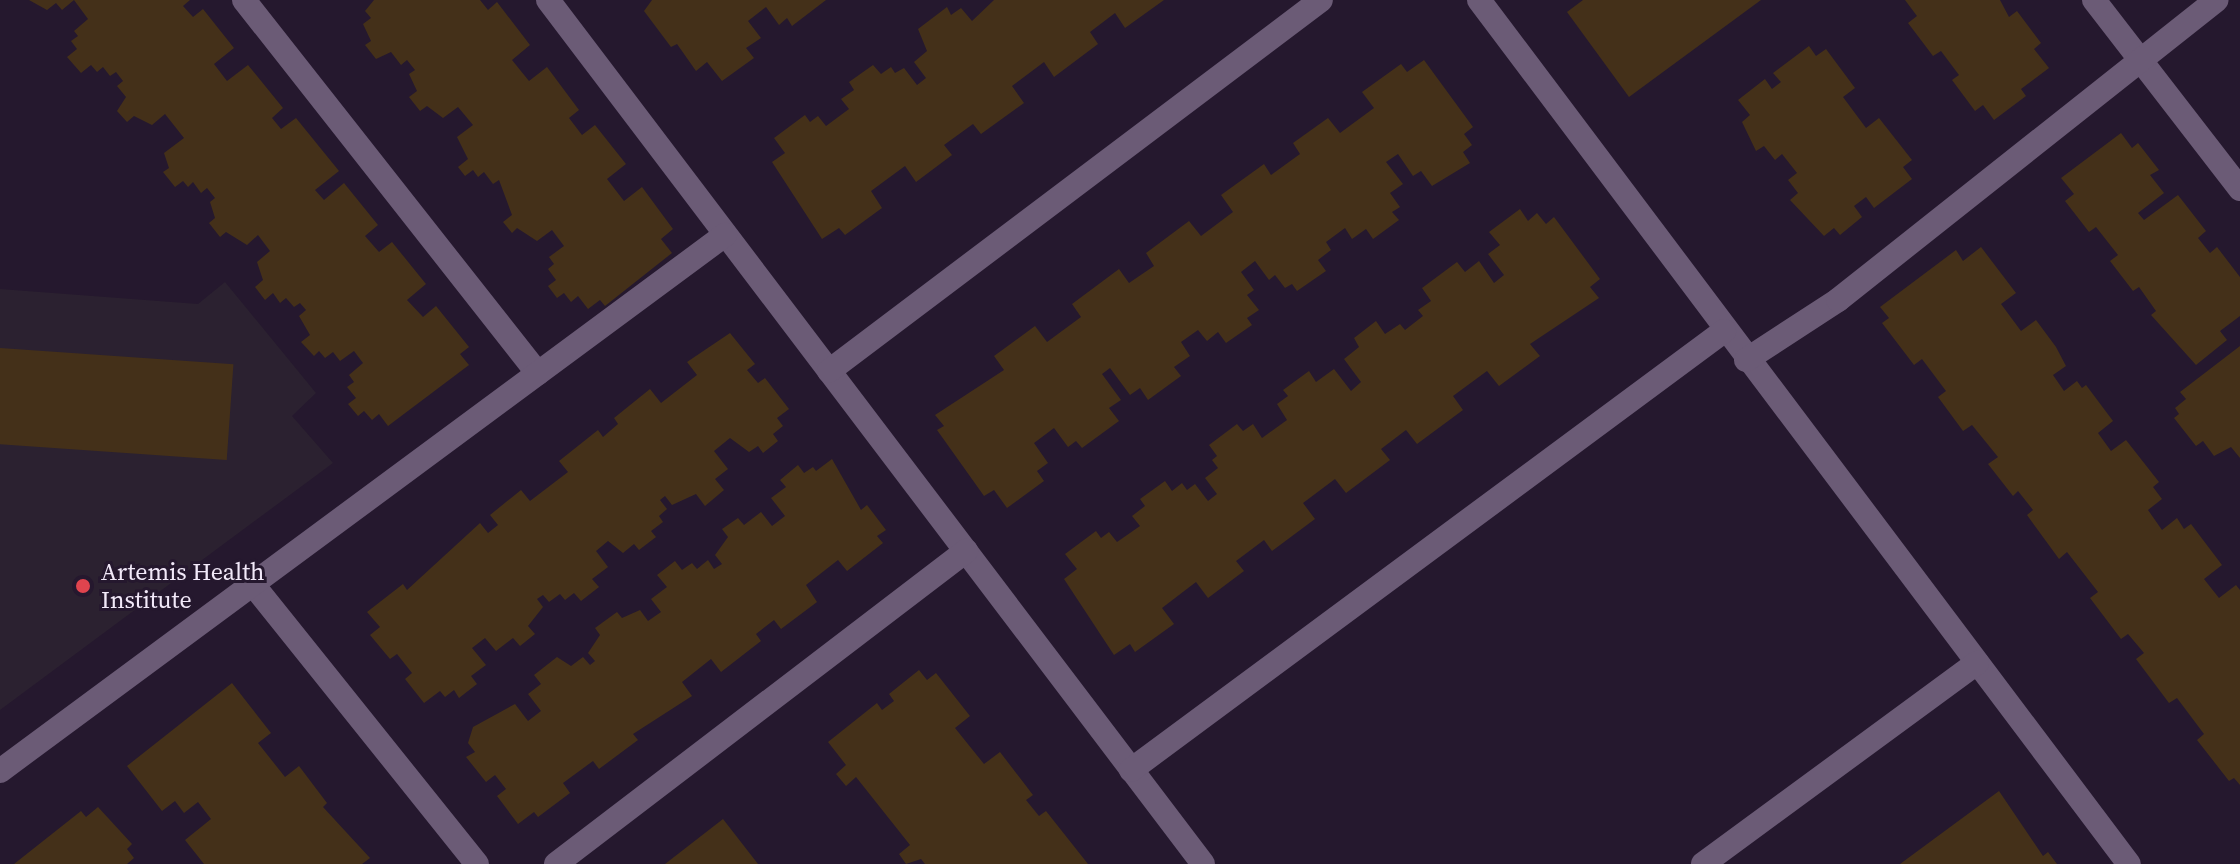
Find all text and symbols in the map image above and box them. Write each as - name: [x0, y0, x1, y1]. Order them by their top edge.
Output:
- place label: Artemis Health Institute: [101, 558, 264, 614]
- marker: Artemis Health Institute: [72, 575, 94, 597]

